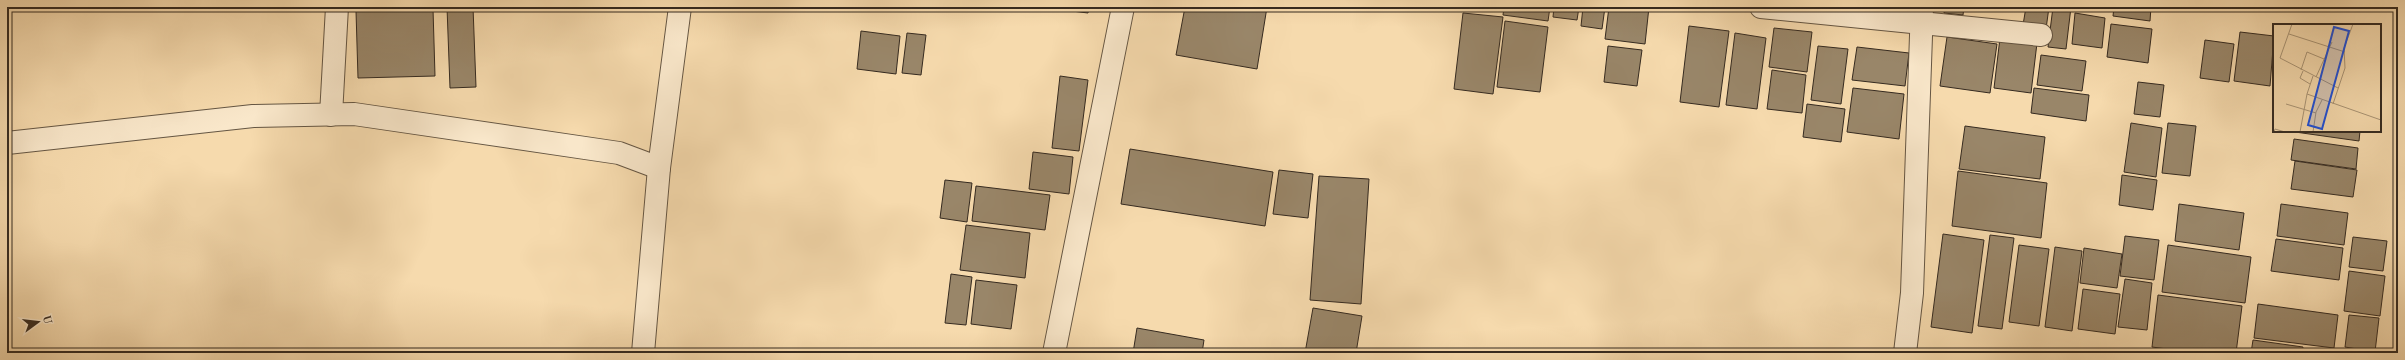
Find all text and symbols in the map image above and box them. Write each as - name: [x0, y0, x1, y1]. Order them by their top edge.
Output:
- inset map: [2273, 24, 2381, 132]
- north arrow: [18, 302, 58, 342]
- text: U: [40, 314, 53, 326]

